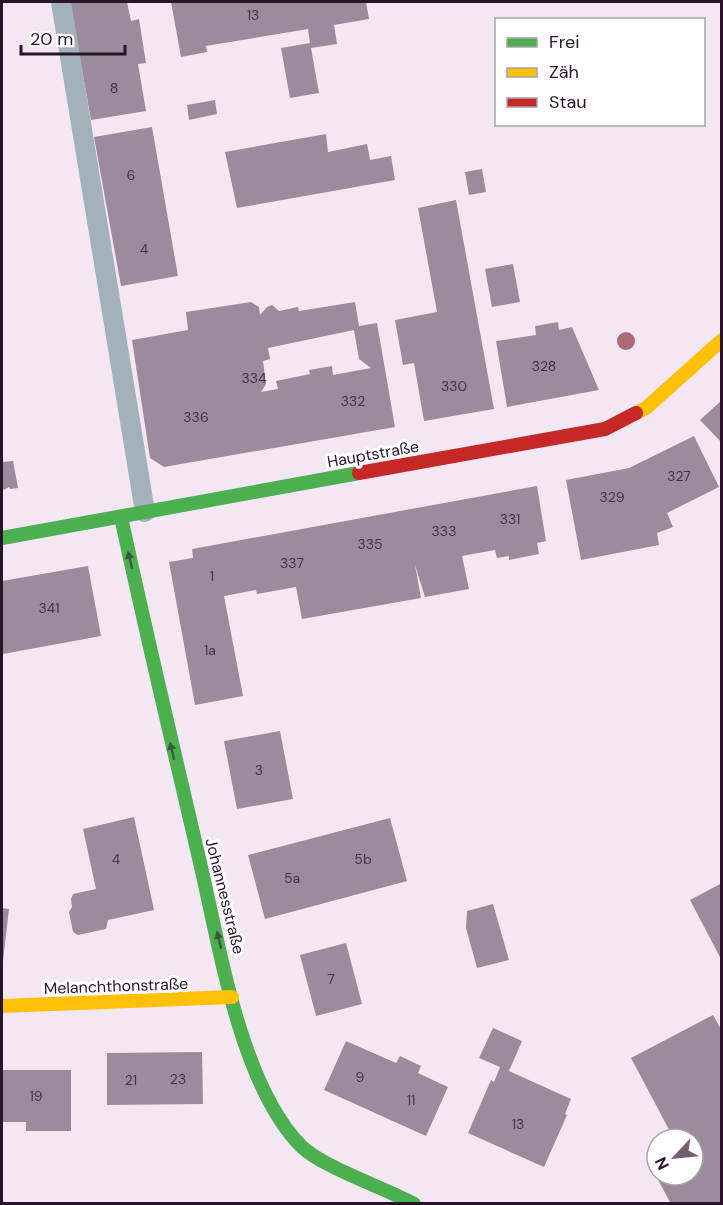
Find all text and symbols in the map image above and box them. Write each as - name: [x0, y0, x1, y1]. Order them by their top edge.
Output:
- house number: 13: [247, 6, 259, 24]
- scale bar: [21, 18, 124, 56]
- legend: [495, 18, 705, 126]
- text: 20 m: [30, 27, 73, 51]
- text: Frei: [549, 30, 580, 54]
- text: Zäh: [549, 60, 579, 84]
- house number: 8: [110, 79, 118, 97]
- text: Stau: [549, 90, 587, 114]
- house number: 6: [127, 166, 135, 184]
- house number: 4: [140, 240, 149, 258]
- house number: 328: [532, 357, 556, 375]
- house number: 334: [241, 369, 267, 387]
- house number: 330: [441, 377, 467, 395]
- house number: 332: [341, 392, 365, 410]
- house number: 336: [183, 408, 209, 426]
- street label: Hauptstraße: [325, 436, 421, 472]
- house number: 327: [667, 467, 691, 485]
- house number: 329: [600, 488, 625, 506]
- house number: 331: [500, 510, 520, 528]
- house number: 333: [432, 522, 456, 540]
- house number: 335: [357, 535, 383, 553]
- one-way arrow: [125, 551, 134, 570]
- house number: 337: [280, 554, 304, 572]
- house number: 1: [210, 567, 214, 585]
- house number: 341: [38, 599, 60, 617]
- house number: 1a: [204, 641, 216, 659]
- one-way arrow: [167, 742, 177, 760]
- house number: 3: [255, 761, 263, 779]
- street label: Johannesstraße: [200, 836, 250, 956]
- house number: 4: [112, 850, 121, 868]
- house number: 5b: [354, 850, 372, 868]
- house number: 5a: [284, 869, 300, 887]
- one-way arrow: [213, 931, 223, 949]
- house number: 7: [327, 970, 335, 988]
- street label: Melanchthonstraße: [43, 973, 189, 999]
- house number: 9: [356, 1068, 365, 1086]
- house number: 23: [170, 1070, 186, 1088]
- house number: 21: [125, 1071, 137, 1089]
- house number: 19: [29, 1087, 43, 1105]
- house number: 11: [407, 1091, 415, 1109]
- house number: 13: [512, 1115, 524, 1133]
- north arrow: [645, 1127, 705, 1187]
- text: N: [650, 1154, 674, 1173]

